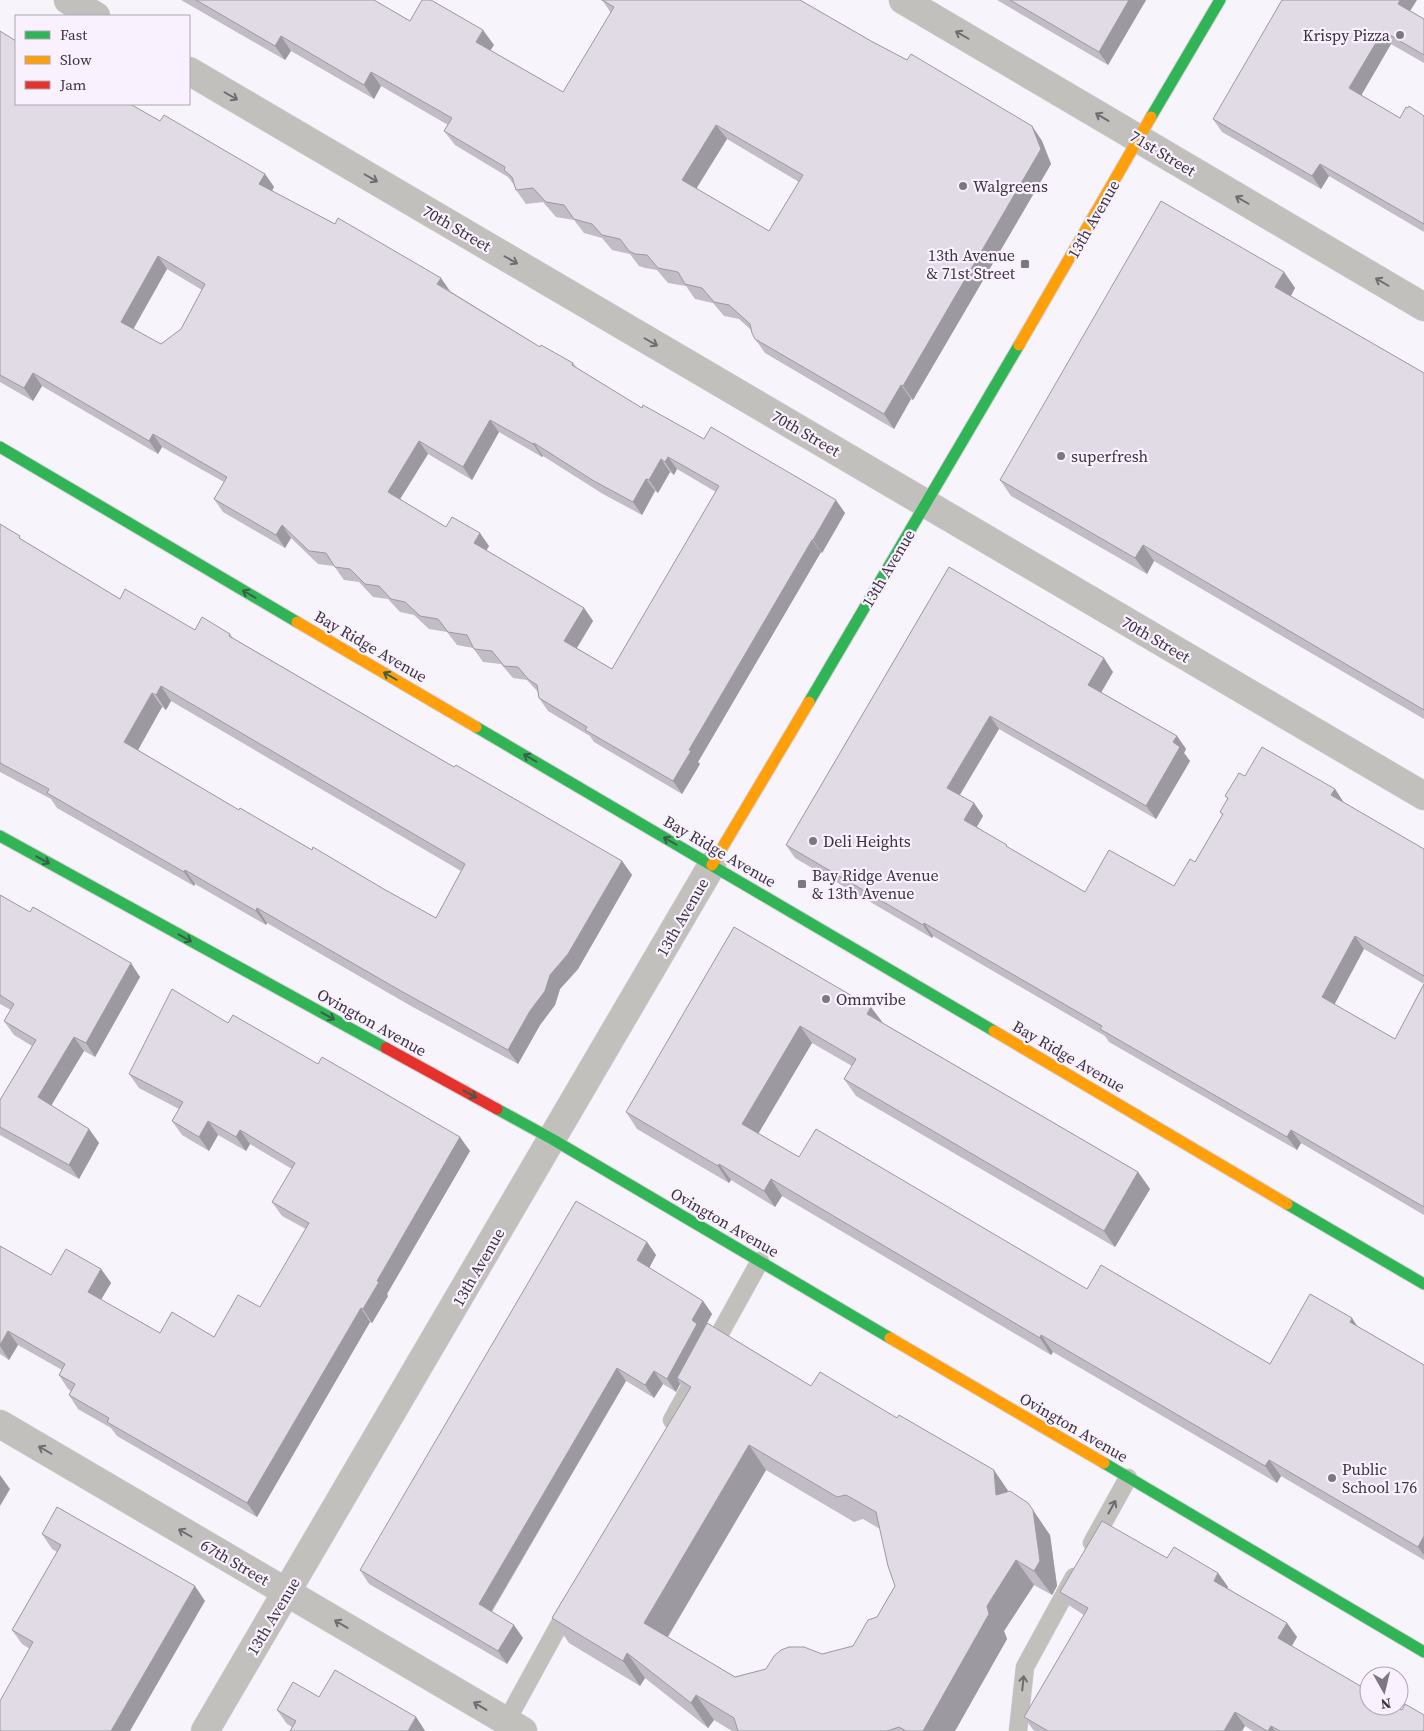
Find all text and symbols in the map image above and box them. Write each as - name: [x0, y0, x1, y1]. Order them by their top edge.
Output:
- legend: [15, 15, 190, 105]
- text: Fast: [60, 24, 87, 45]
- place label: Krispy Pizza: [1303, 24, 1391, 46]
- one-way arrow: [955, 29, 969, 39]
- marker: Krispy Pizza: [1394, 29, 1406, 41]
- text: Slow: [60, 49, 92, 70]
- text: Jam: [59, 74, 87, 95]
- one-way arrow: [223, 91, 237, 101]
- one-way arrow: [1095, 112, 1109, 122]
- street label: 71st Street: [1126, 125, 1201, 182]
- one-way arrow: [363, 173, 377, 183]
- place label: Walgreens: [973, 175, 1048, 197]
- street label: 13th Avenue: [1062, 176, 1124, 262]
- marker: Walgreens: [957, 180, 969, 192]
- one-way arrow: [1235, 194, 1249, 204]
- street label: 70th Street: [419, 199, 496, 257]
- place label: 13th Avenue & 71st Street: [927, 244, 1016, 284]
- one-way arrow: [504, 256, 518, 266]
- marker: 13th Avenue & 71st Street: [1019, 258, 1031, 270]
- one-way arrow: [1375, 277, 1390, 287]
- one-way arrow: [644, 338, 658, 348]
- street label: 70th Street: [768, 404, 845, 462]
- place label: superfresh: [1071, 445, 1149, 467]
- marker: superfresh: [1055, 450, 1067, 462]
- street label: 13th Avenue: [856, 525, 920, 611]
- one-way arrow: [243, 588, 257, 598]
- street label: Bay Ridge Avenue: [311, 605, 431, 687]
- street label: 70th Street: [1118, 610, 1195, 668]
- one-way arrow: [382, 671, 397, 681]
- one-way arrow: [523, 753, 537, 763]
- street label: Bay Ridge Avenue: [660, 810, 780, 892]
- place label: Deli Heights: [823, 830, 911, 852]
- one-way arrow: [663, 835, 677, 845]
- marker: Deli Heights: [807, 835, 819, 847]
- one-way arrow: [35, 855, 50, 865]
- place label: Bay Ridge Avenue & 13th Avenue: [812, 864, 939, 904]
- street label: 13th Avenue: [651, 874, 713, 960]
- marker: Bay Ridge Avenue & 13th Avenue: [796, 878, 808, 890]
- one-way arrow: [178, 933, 193, 943]
- street label: Ovington Avenue: [313, 983, 431, 1061]
- place label: Ommvibe: [836, 988, 906, 1010]
- marker: Ommvibe: [820, 993, 832, 1005]
- one-way arrow: [320, 1011, 335, 1021]
- street label: Bay Ridge Avenue: [1009, 1015, 1129, 1097]
- one-way arrow: [463, 1089, 478, 1099]
- street label: Ovington Avenue: [667, 1182, 783, 1262]
- street label: 13th Avenue: [447, 1224, 509, 1310]
- street label: Ovington Avenue: [1016, 1387, 1132, 1467]
- one-way arrow: [39, 1445, 53, 1455]
- place label: Public School 176: [1342, 1458, 1417, 1498]
- marker: Public School 176: [1326, 1472, 1338, 1484]
- one-way arrow: [1107, 1500, 1117, 1515]
- one-way arrow: [179, 1527, 193, 1537]
- street label: 67th Street: [197, 1533, 274, 1591]
- street label: 13th Avenue: [241, 1573, 305, 1659]
- one-way arrow: [334, 1618, 348, 1628]
- north arrow: [1359, 1666, 1409, 1716]
- one-way arrow: [1018, 1675, 1028, 1691]
- text: N: [1379, 1693, 1392, 1714]
- one-way arrow: [474, 1701, 488, 1711]

